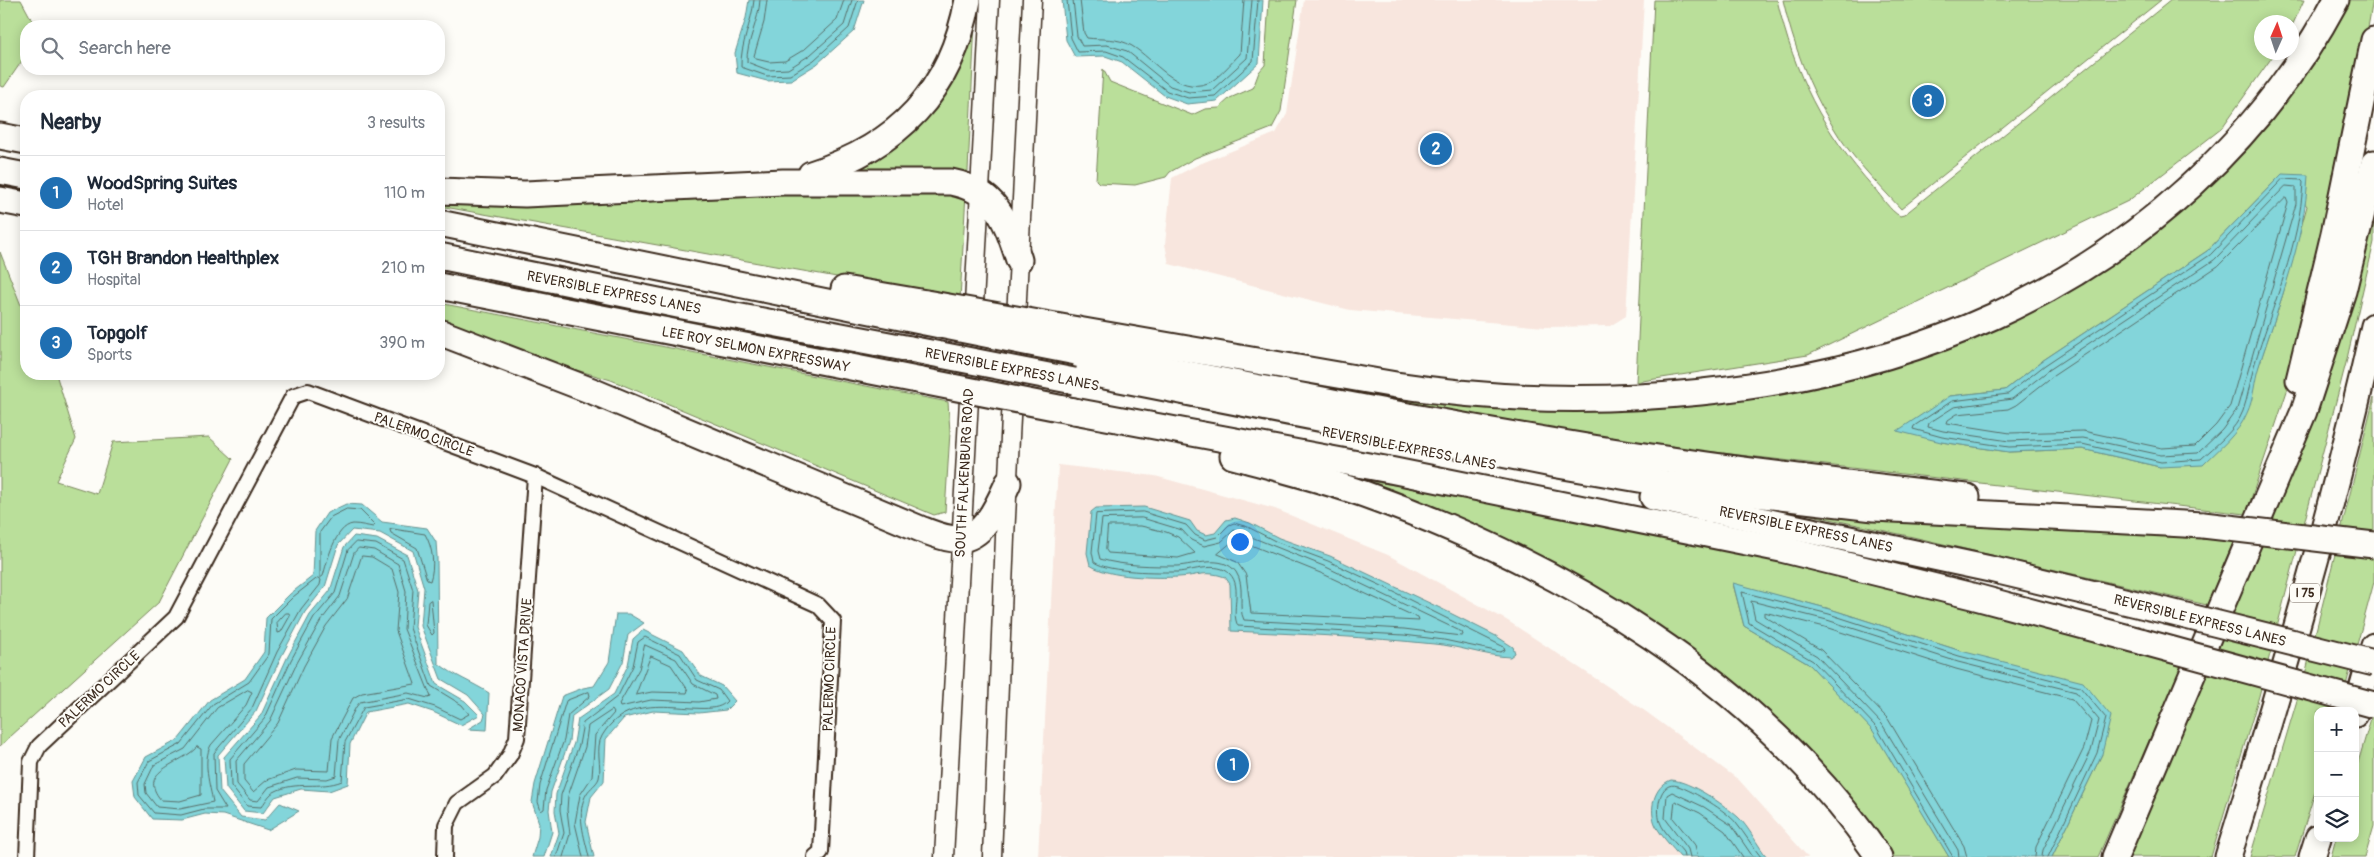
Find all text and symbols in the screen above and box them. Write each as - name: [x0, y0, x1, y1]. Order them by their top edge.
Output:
- north arrow: [2254, 15, 2299, 60]
- search box: [20, 20, 445, 75]
- icon: search: [38, 34, 66, 62]
- text: Search here: [78, 36, 171, 60]
- pin: 3: [1912, 82, 1944, 120]
- text: Nearby: [40, 109, 101, 136]
- text: 3 results: [367, 113, 425, 133]
- pin: 2: [1420, 130, 1452, 168]
- text: WoodSpring Suites: [87, 171, 237, 195]
- text: 1: [53, 183, 59, 203]
- text: 110 m: [384, 183, 425, 203]
- text: Hotel: [87, 195, 124, 215]
- text: TGH Brandon Healthplex: [87, 246, 279, 270]
- text: 2: [52, 258, 60, 278]
- text: 210 m: [381, 258, 425, 278]
- street label: REVERSIBLE EXPRESS LANES: [525, 267, 702, 318]
- text: Hospital: [87, 270, 141, 290]
- text: Topgolf: [87, 321, 148, 345]
- street label: LEE ROY SELMON EXPRESSWAY: [660, 323, 852, 376]
- text: 3: [52, 333, 60, 353]
- text: 390 m: [379, 333, 425, 353]
- street label: REVERSIBLE EXPRESS LANES: [923, 344, 1100, 395]
- text: Sports: [87, 345, 132, 365]
- street label: SOUTH FALKENBURG ROAD: [952, 388, 977, 558]
- street label: PALERMO CIRCLE: [372, 409, 476, 460]
- street label: REVERSIBLE EXPRESS LANES: [1320, 423, 1497, 474]
- street label: REVERSIBLE EXPRESS LANES: [1718, 503, 1894, 556]
- your location: [1227, 529, 1253, 555]
- road number: I 75: [2290, 584, 2320, 602]
- street label: REVERSIBLE EXPRESS LANES: [2112, 591, 2288, 650]
- street label: MONACO VISTA DRIVE: [509, 598, 536, 732]
- street label: PALERMO CIRCLE: [819, 626, 840, 732]
- street label: PALERMO CIRCLE: [55, 647, 144, 731]
- map controls: [2314, 707, 2359, 842]
- button: +: [2314, 707, 2359, 752]
- pin: 1: [1217, 746, 1249, 784]
- button: −: [2314, 752, 2359, 797]
- button: layers: [2314, 797, 2359, 842]

